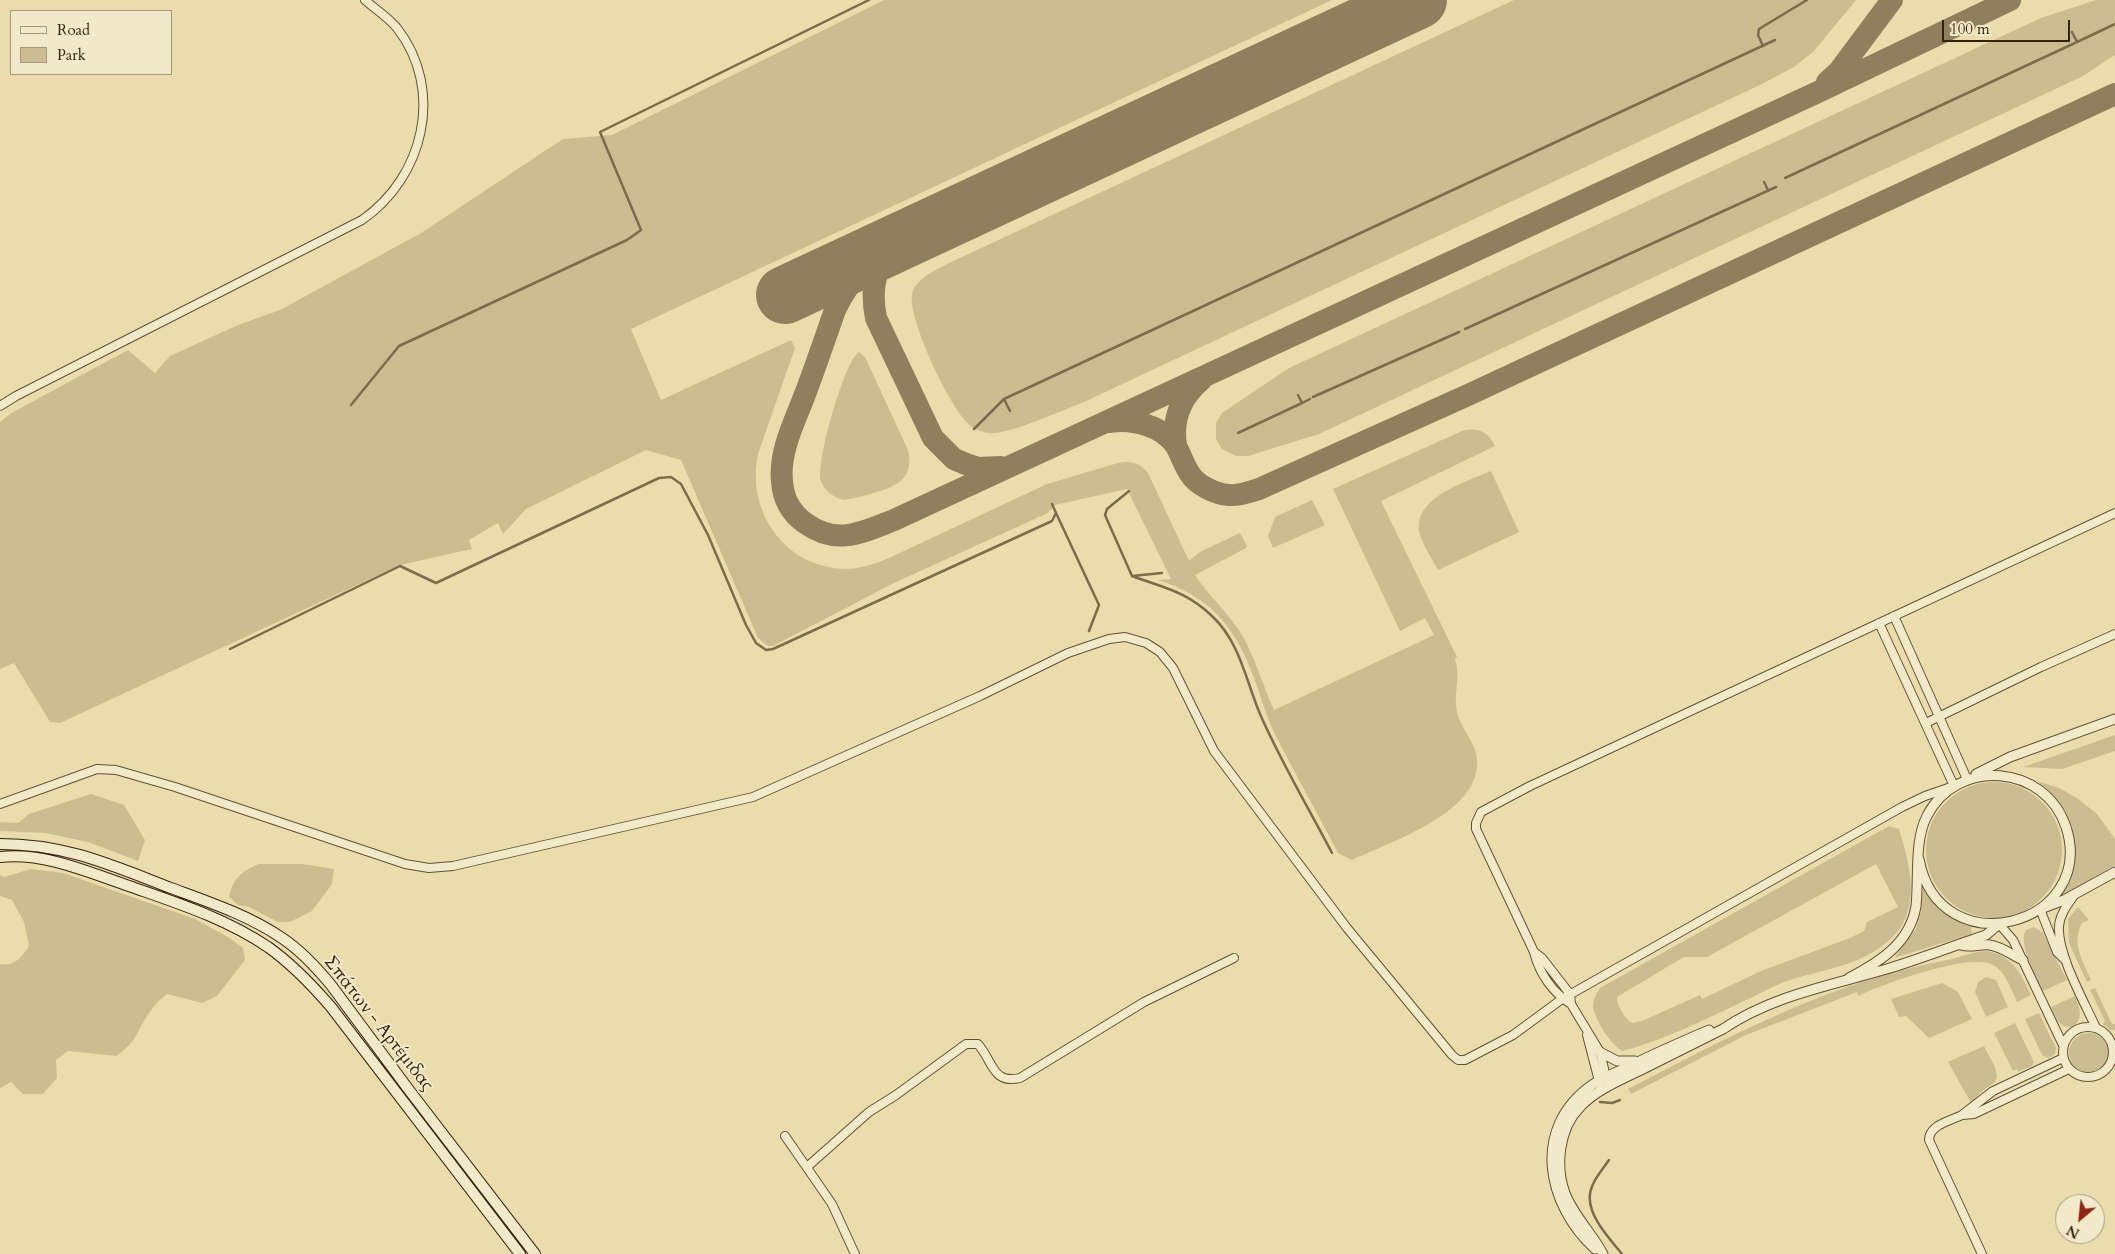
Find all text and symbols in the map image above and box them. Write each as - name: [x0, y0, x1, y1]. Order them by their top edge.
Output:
- legend: [10, 10, 172, 75]
- scale bar: [1945, 10, 2072, 42]
- text: 100 m: [1950, 19, 1990, 39]
- text: Road: [57, 20, 90, 40]
- text: Park: [57, 45, 86, 65]
- street label: Σπάτων - Αρτέμιδας: [319, 952, 437, 1096]
- north arrow: [2055, 1194, 2105, 1244]
- text: N: [2063, 1221, 2083, 1243]

